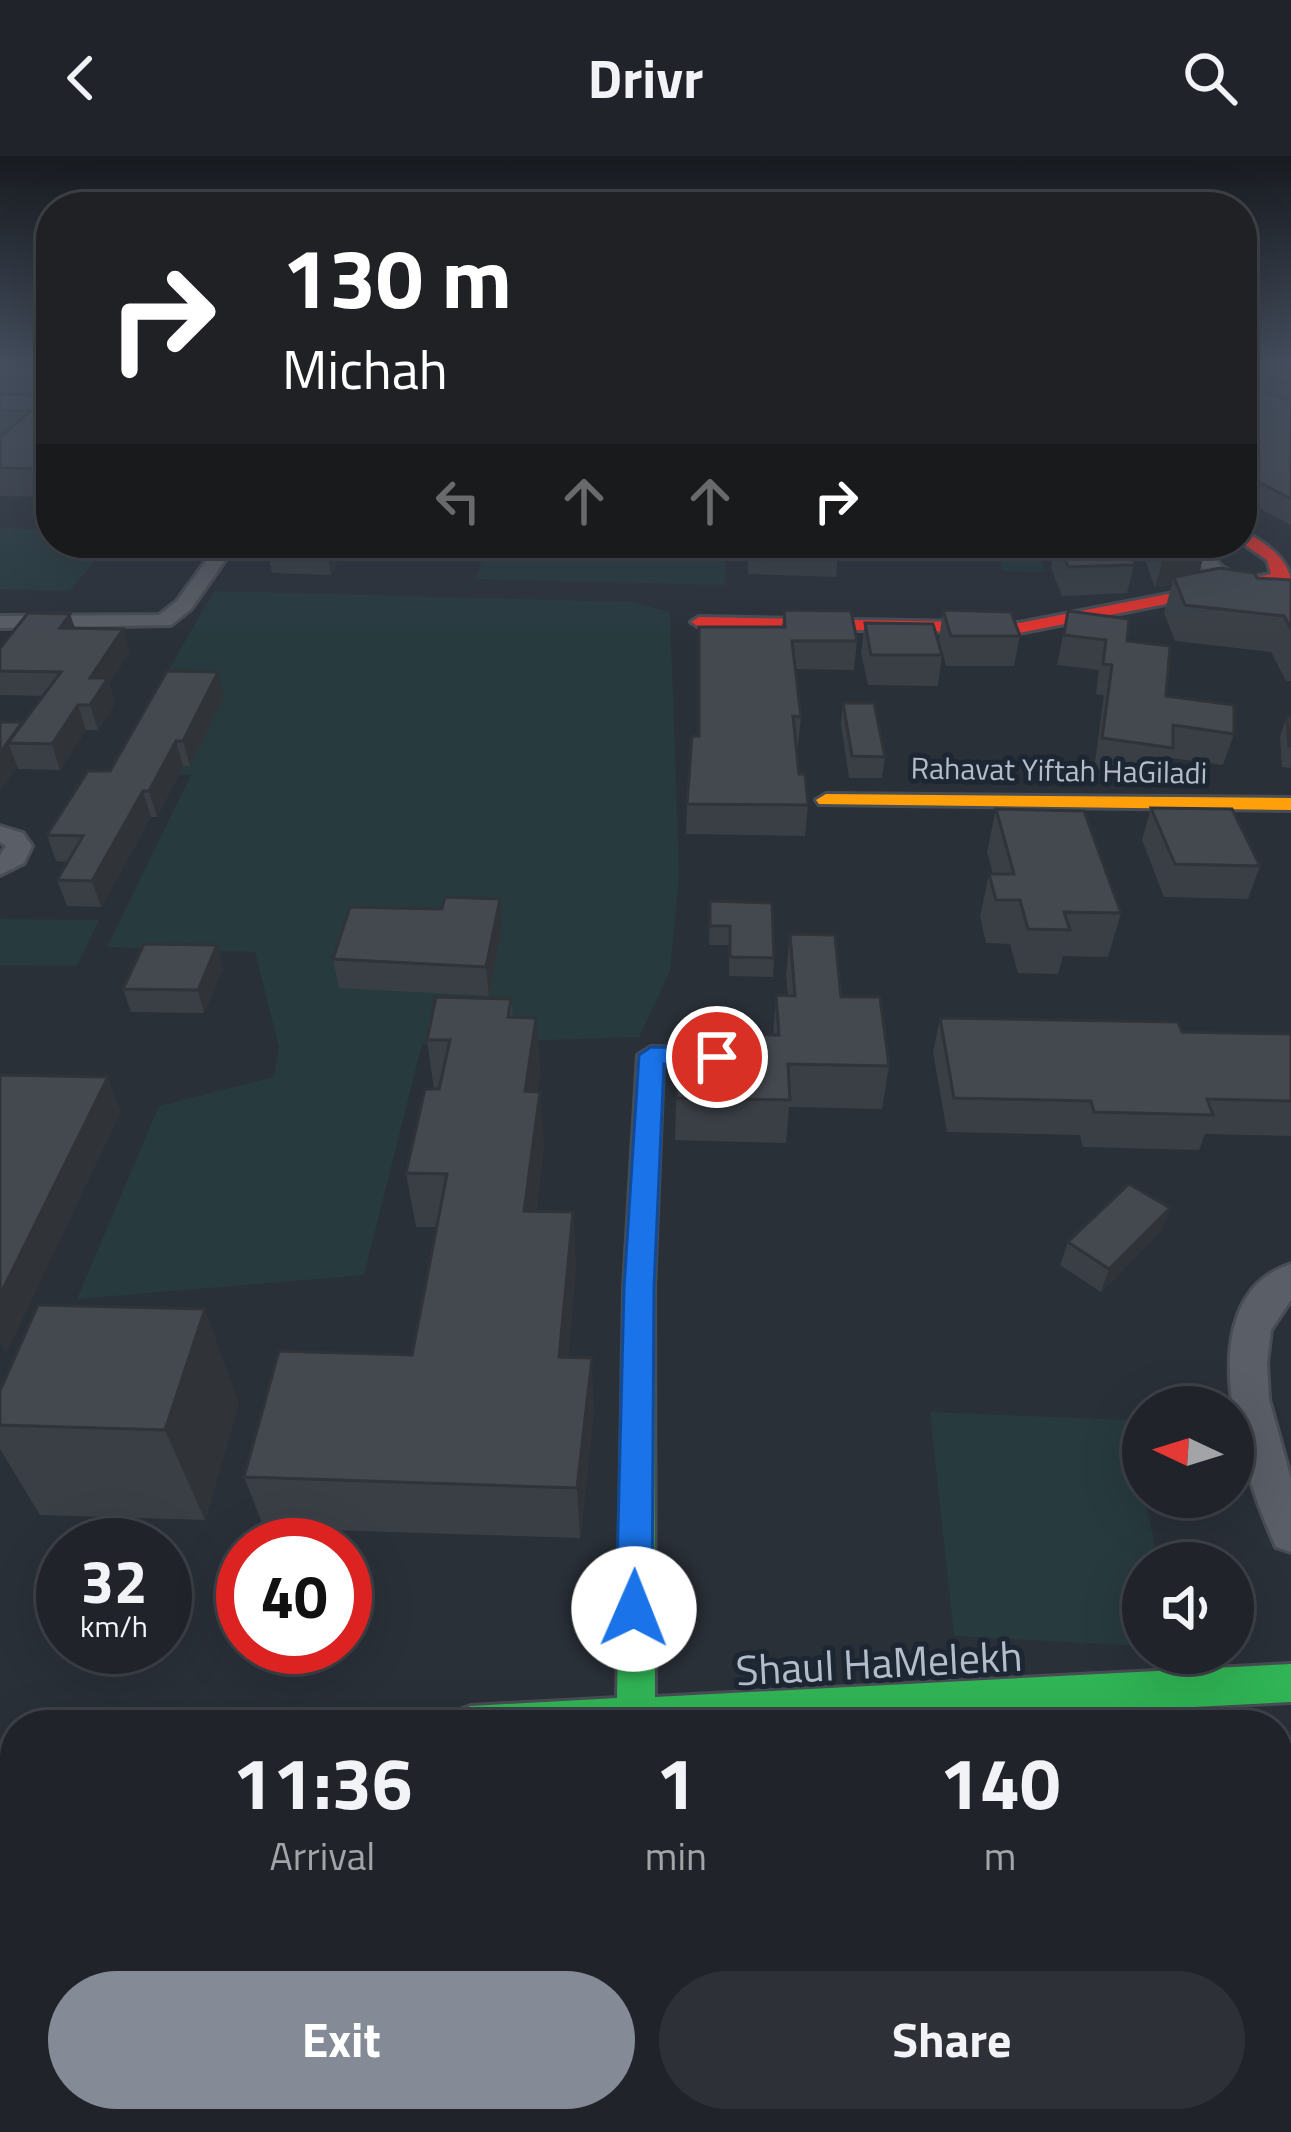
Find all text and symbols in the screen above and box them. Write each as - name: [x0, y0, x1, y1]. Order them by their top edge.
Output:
- text: Drivr: [588, 37, 703, 119]
- icon: back: [48, 45, 114, 111]
- icon: search: [1177, 45, 1243, 111]
- text: 130 m: [282, 213, 512, 341]
- icon: right: [84, 240, 240, 396]
- text: Michah: [282, 328, 448, 410]
- icon: left: [425, 468, 491, 534]
- icon: ahead: [551, 468, 617, 534]
- icon: ahead: [677, 468, 743, 534]
- icon: right: [803, 468, 869, 534]
- street label: Rahavat Yiftah HaGiladi: [910, 744, 1208, 796]
- pin: [666, 1006, 768, 1108]
- icon: arrive: [684, 1024, 750, 1090]
- north arrow: [1122, 1386, 1254, 1518]
- map controls: [1122, 1386, 1254, 1674]
- speed limit sign: 40: [216, 1518, 372, 1674]
- text: 32: [80, 1535, 148, 1626]
- button: sound: [1122, 1542, 1254, 1674]
- position arrow: [571, 1546, 697, 1672]
- text: km/h: [80, 1603, 148, 1649]
- street label: Shaul HaMelekh: [734, 1623, 1024, 1701]
- text: 11:36: [233, 1727, 412, 1837]
- text: 1: [656, 1727, 696, 1837]
- text: 140: [939, 1727, 1060, 1837]
- text: Arrival: [270, 1826, 375, 1885]
- text: min: [645, 1826, 707, 1885]
- text: m: [984, 1826, 1016, 1885]
- button: Exit: [48, 1971, 635, 2109]
- button: Share: [659, 1971, 1245, 2109]

